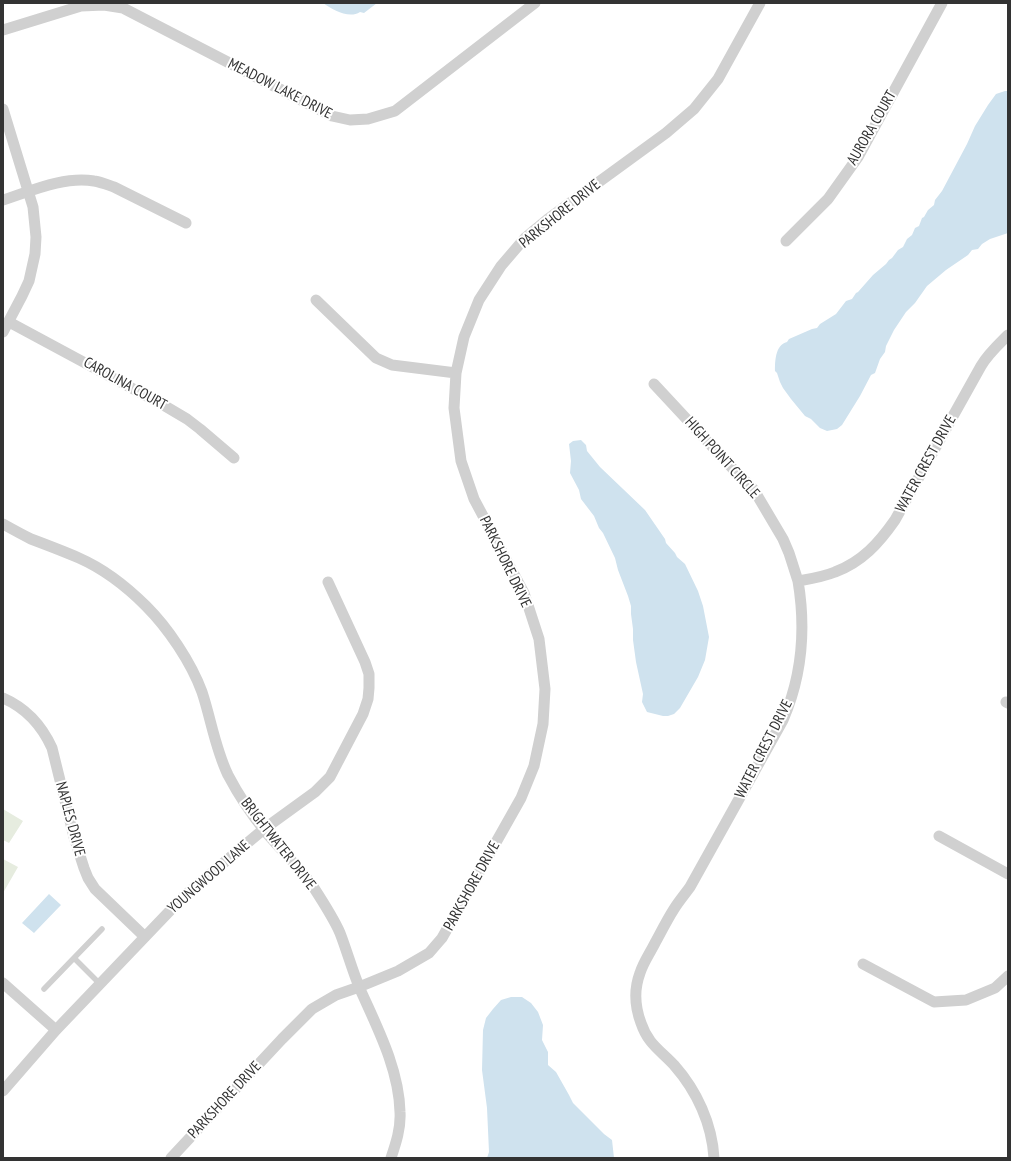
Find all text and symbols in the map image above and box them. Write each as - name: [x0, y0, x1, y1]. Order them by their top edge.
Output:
- street label: MEADOW LAKE DRIVE: [225, 55, 335, 123]
- street label: AURORA COURT: [843, 88, 901, 168]
- street label: PARKSHORE DRIVE: [516, 176, 604, 252]
- street label: CAROLINA COURT: [80, 354, 170, 414]
- street label: WATER CREST DRIVE: [892, 412, 960, 516]
- street label: HIGH POINT CIRCLE: [681, 414, 763, 502]
- street label: PARKSHORE DRIVE: [475, 514, 535, 610]
- street label: WATER CREST DRIVE: [731, 697, 797, 801]
- street label: NAPLES DRIVE: [51, 780, 89, 858]
- street label: BRIGHTWATER DRIVE: [237, 795, 319, 893]
- street label: YOUNGWOOD LANE: [164, 836, 254, 918]
- street label: PARKSHORE DRIVE: [440, 838, 504, 934]
- street label: PARKSHORE DRIVE: [185, 1058, 265, 1142]

